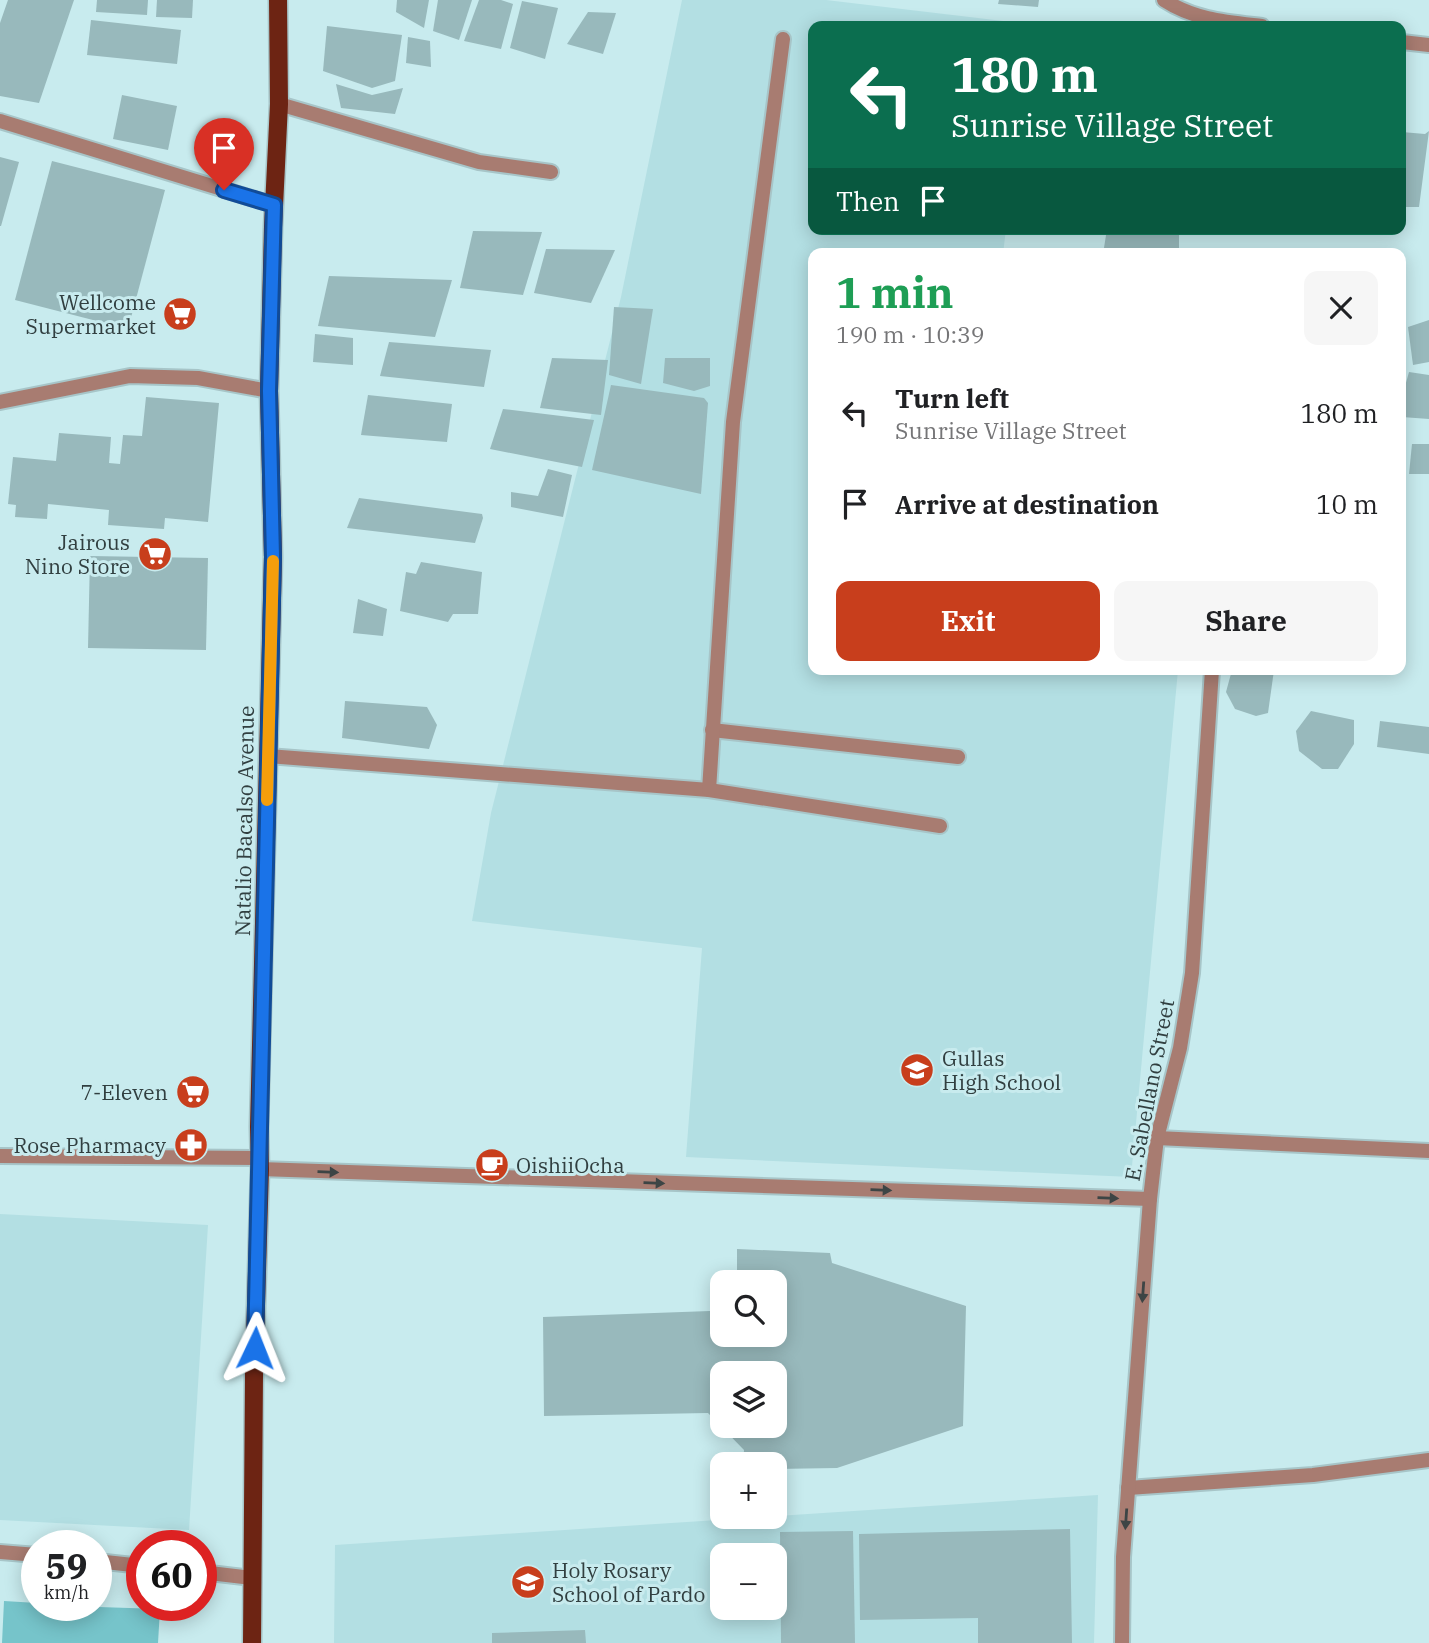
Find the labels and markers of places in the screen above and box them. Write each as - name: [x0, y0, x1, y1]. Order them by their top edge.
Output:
- pin: [194, 118, 254, 190]
- place label: Wellcome Supermarket: [26, 288, 156, 340]
- supermarket icon: Wellcome Supermarket: [161, 295, 199, 333]
- place label: Jairous Nino Store: [25, 528, 130, 580]
- supermarket icon: Jairous Nino Store: [136, 535, 174, 573]
- place label: Gullas High School: [942, 1044, 1061, 1096]
- school or university icon: Gullas High School: [898, 1051, 936, 1089]
- supermarket icon: 7-Eleven: [174, 1073, 212, 1111]
- place label: 7-Eleven: [80, 1078, 168, 1106]
- pharmacy icon: Rose Pharmacy: [172, 1126, 210, 1164]
- place label: Rose Pharmacy: [13, 1131, 167, 1159]
- cafe icon: OishiiOcha: [473, 1146, 511, 1184]
- place label: OishiiOcha: [516, 1151, 625, 1179]
- place label: Holy Rosary School of Pardo: [552, 1556, 705, 1608]
- school or university icon: Holy Rosary School of Pardo: [509, 1563, 547, 1601]

